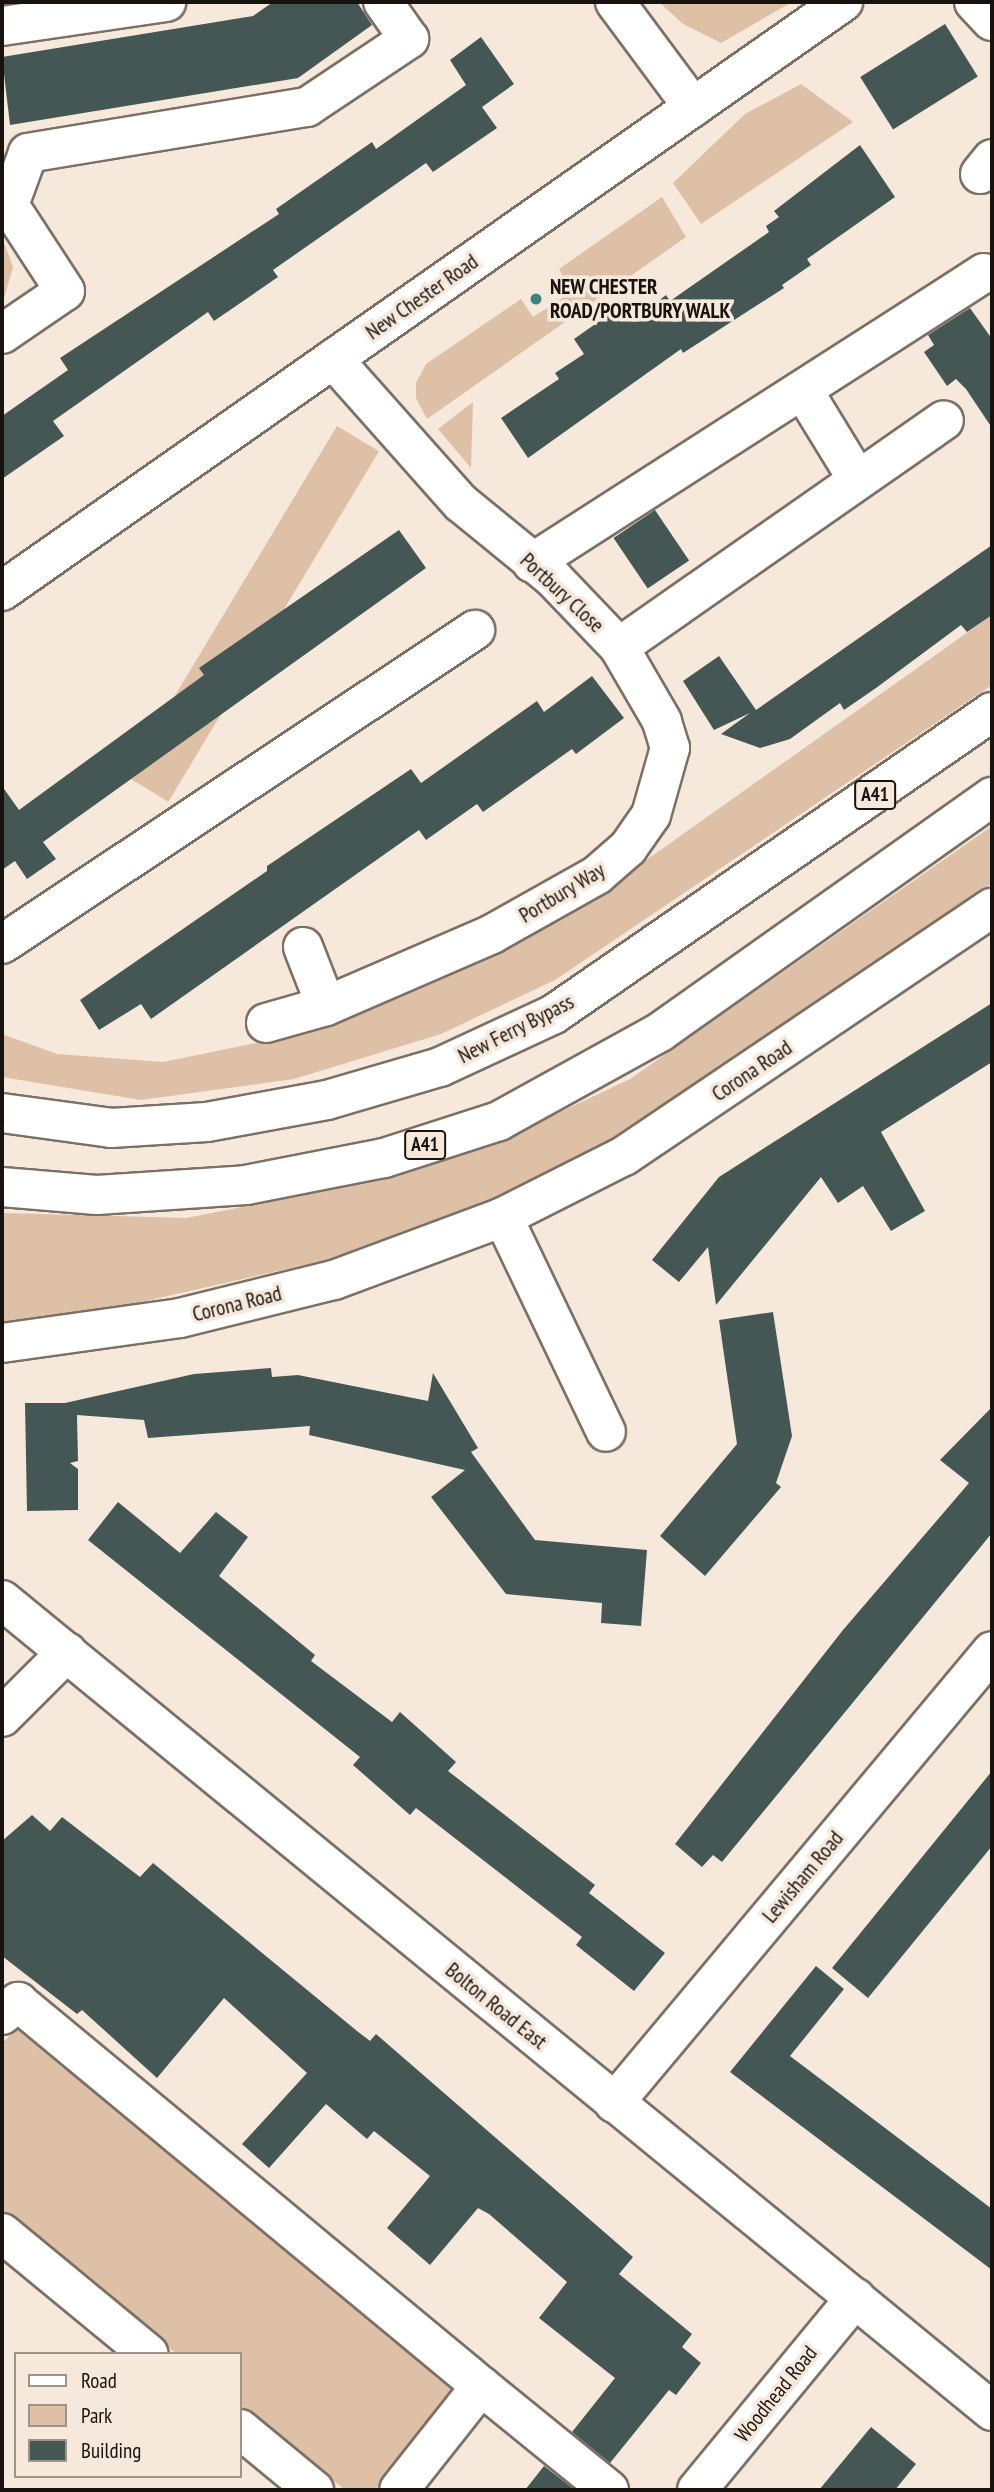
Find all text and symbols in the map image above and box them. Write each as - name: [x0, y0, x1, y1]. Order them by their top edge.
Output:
- street label: New Chester Road: [361, 249, 483, 345]
- place label: NEW CHESTER ROAD/PORTBURY WALK: [550, 274, 731, 324]
- marker: NEW CHESTER ROAD/PORTBURY WALK: [528, 291, 544, 307]
- street label: Portbury Close: [515, 548, 609, 638]
- road number: A41: [854, 780, 896, 810]
- street label: Portbury Way: [514, 857, 610, 929]
- street label: New Ferry Bypass: [454, 989, 578, 1069]
- street label: Corona Road: [707, 1035, 797, 1107]
- road number: A41: [404, 1130, 446, 1161]
- street label: Corona Road: [190, 1281, 284, 1327]
- street label: Lewisham Road: [757, 1826, 849, 1928]
- street label: Bolton Road East: [440, 1958, 552, 2054]
- street label: Woodhead Road: [730, 2341, 822, 2447]
- legend: [14, 2352, 242, 2478]
- text: Road: [81, 2367, 117, 2394]
- text: Park: [81, 2402, 112, 2429]
- text: Building: [81, 2437, 141, 2464]

